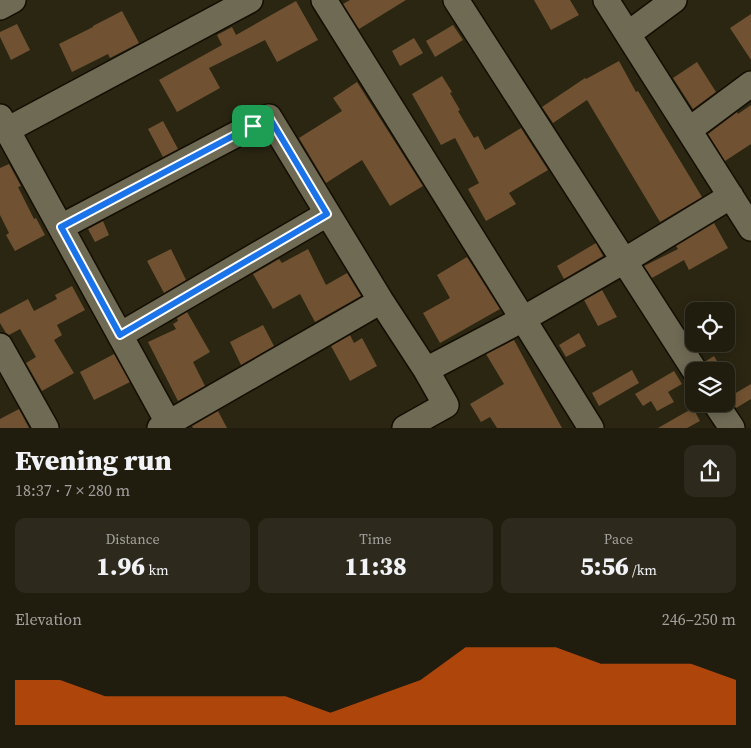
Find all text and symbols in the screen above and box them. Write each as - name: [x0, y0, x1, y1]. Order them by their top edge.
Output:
- pin: [232, 105, 274, 147]
- icon: arrive: [239, 112, 267, 140]
- map controls: [685, 302, 735, 412]
- button: locate: [685, 302, 735, 352]
- button: layers: [685, 362, 735, 412]
- text: Evening run: [15, 441, 172, 479]
- button: share: [684, 445, 736, 497]
- text: 18:37 · 7 × 280 m: [15, 479, 130, 501]
- text: Distance: [105, 529, 160, 549]
- text: Time: [359, 529, 392, 549]
- text: Pace: [604, 529, 633, 549]
- text: 1.96: [96, 549, 145, 583]
- text: 11:38: [344, 549, 407, 583]
- text: 5:56: [580, 549, 629, 583]
- text: km: [145, 560, 169, 580]
- text: /km: [629, 560, 657, 580]
- text: Elevation: [15, 608, 82, 630]
- text: 246–250 m: [662, 608, 736, 630]

